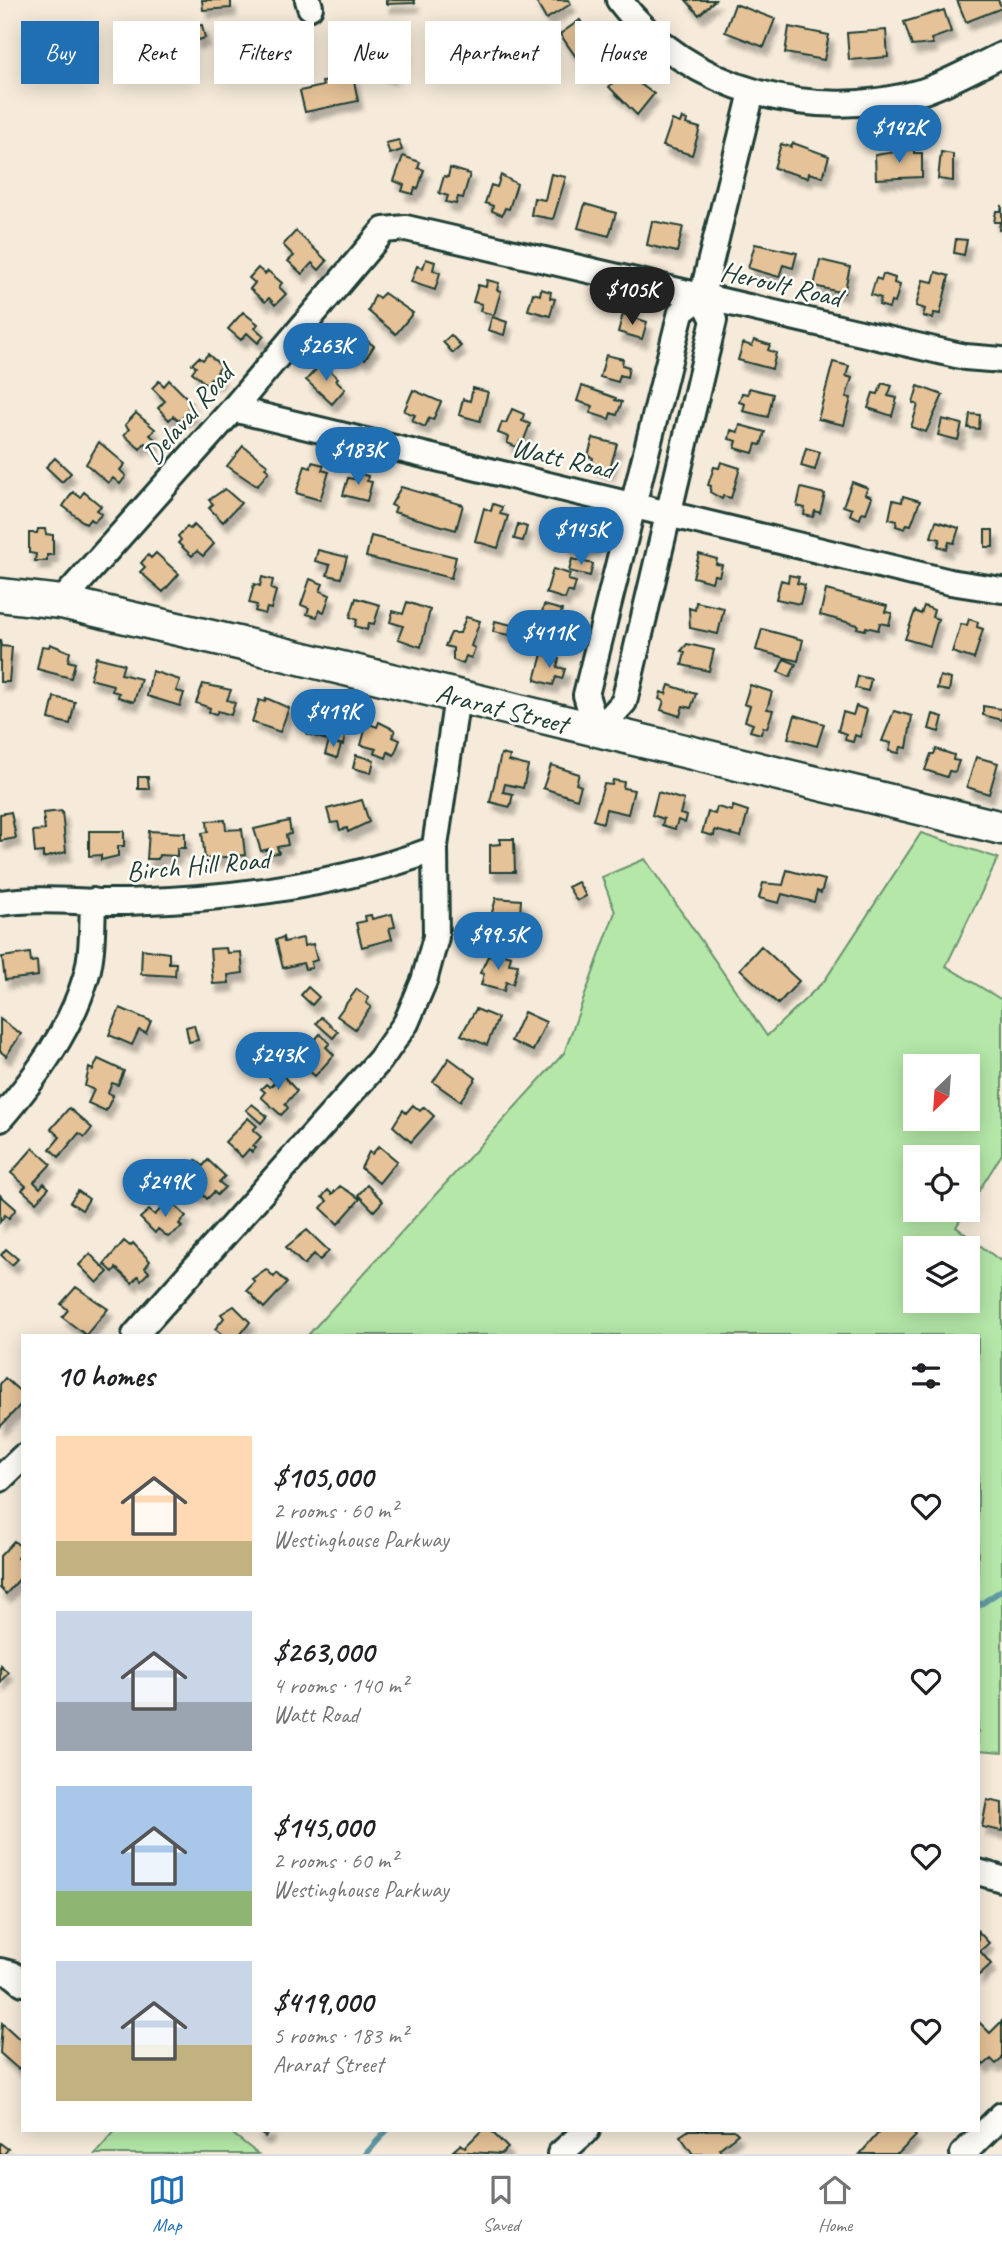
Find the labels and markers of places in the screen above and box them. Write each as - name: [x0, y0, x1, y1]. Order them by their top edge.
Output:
- pin: $142K: [850, 106, 948, 165]
- pin: $105K: [583, 268, 681, 327]
- pin: $263K: [277, 324, 375, 383]
- pin: $183K: [309, 428, 407, 487]
- pin: $145K: [532, 508, 630, 567]
- pin: $411K: [500, 610, 598, 670]
- pin: $419K: [284, 690, 382, 749]
- pin: $99.5K: [441, 912, 555, 972]
- pin: $243K: [229, 1032, 327, 1092]
- pin: $249K: [116, 1160, 214, 1219]

